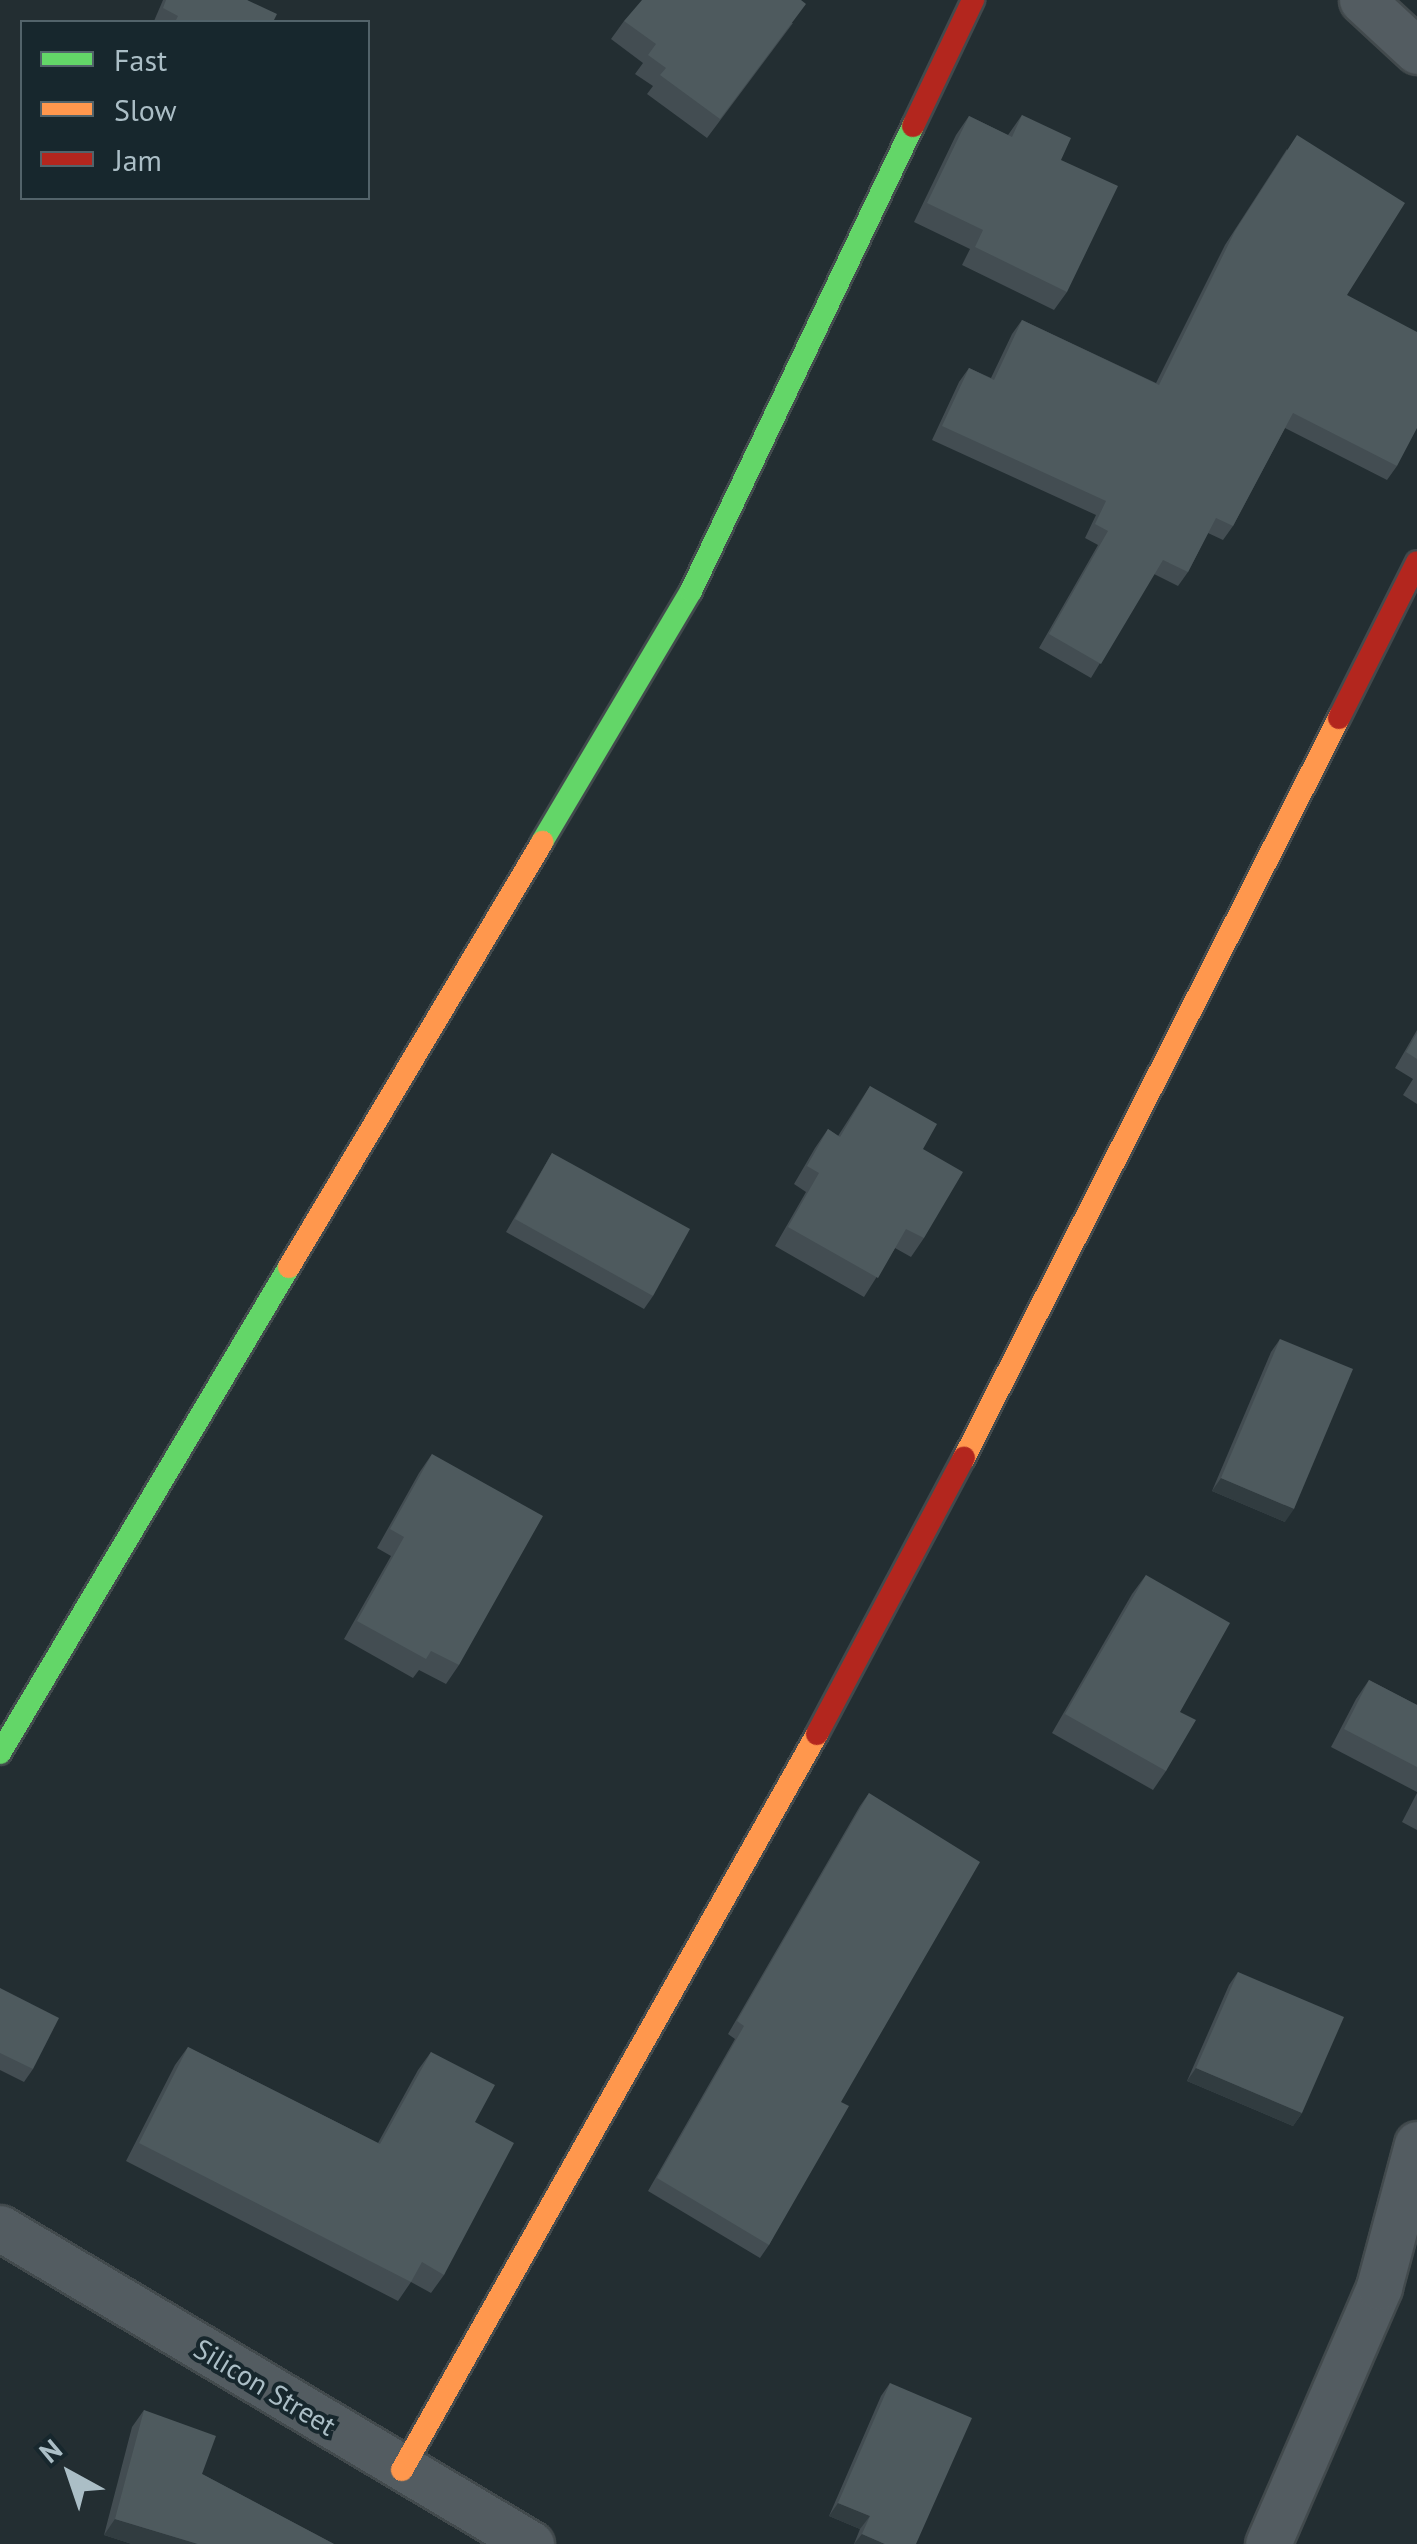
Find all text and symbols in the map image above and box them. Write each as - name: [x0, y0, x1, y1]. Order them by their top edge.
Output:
- legend: [20, 20, 370, 200]
- text: Fast: [114, 40, 167, 79]
- text: Slow: [114, 90, 177, 129]
- text: Jam: [114, 140, 162, 179]
- street label: Silicon Street: [188, 2332, 342, 2442]
- north arrow: [20, 2424, 120, 2524]
- text: N: [31, 2431, 69, 2471]

